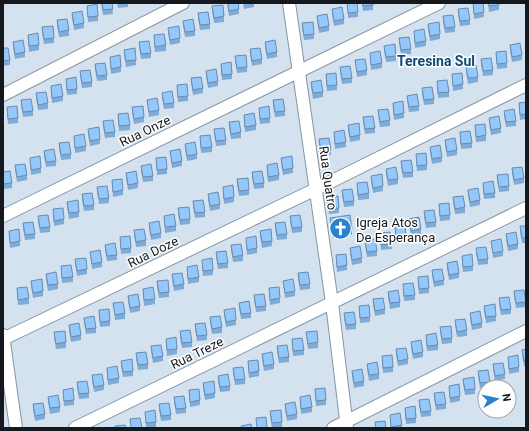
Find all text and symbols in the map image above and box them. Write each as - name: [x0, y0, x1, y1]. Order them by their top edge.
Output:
- district label: Teresina Sul: [397, 53, 475, 69]
- street label: Rua Onze: [117, 112, 173, 150]
- street label: Rua Quatro: [316, 145, 340, 211]
- place label: Igreja Atos De Esperança: [356, 215, 435, 245]
- church icon: Igreja Atos De Esperança: [328, 216, 354, 242]
- street label: Rua Doze: [125, 233, 181, 271]
- street label: Rua Treze: [168, 334, 226, 372]
- north arrow: [477, 379, 517, 419]
- text: N: [499, 393, 513, 403]

